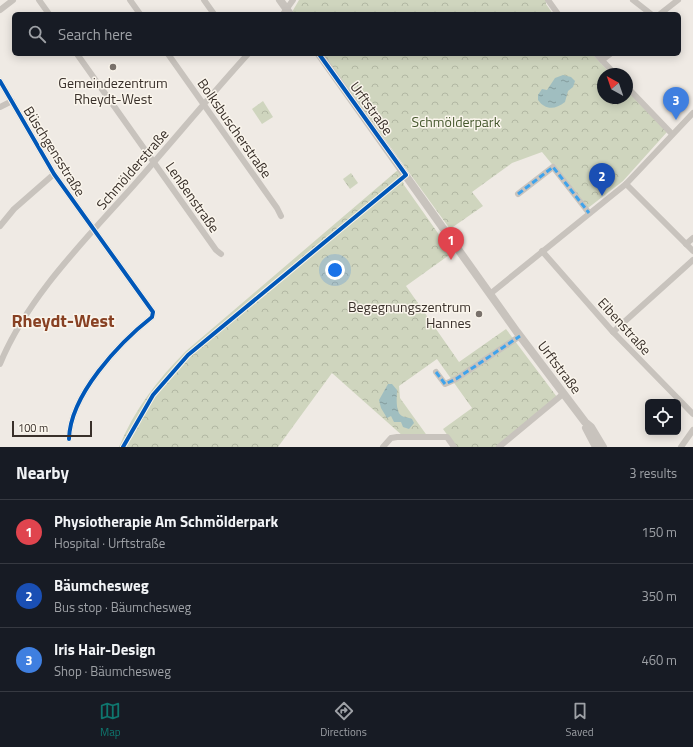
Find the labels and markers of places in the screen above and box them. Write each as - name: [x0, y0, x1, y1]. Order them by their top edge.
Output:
- marker: Gemeindezentrum Rheydt-West: [108, 62, 118, 72]
- place label: Gemeindezentrum Rheydt-West: [58, 72, 168, 109]
- pin: 3: [663, 87, 689, 120]
- pin: 2: [589, 163, 615, 196]
- pin: 1: [438, 227, 464, 260]
- place label: Begegnungszentrum Hannes: [348, 296, 471, 333]
- marker: Begegnungszentrum Hannes: [474, 309, 484, 319]

